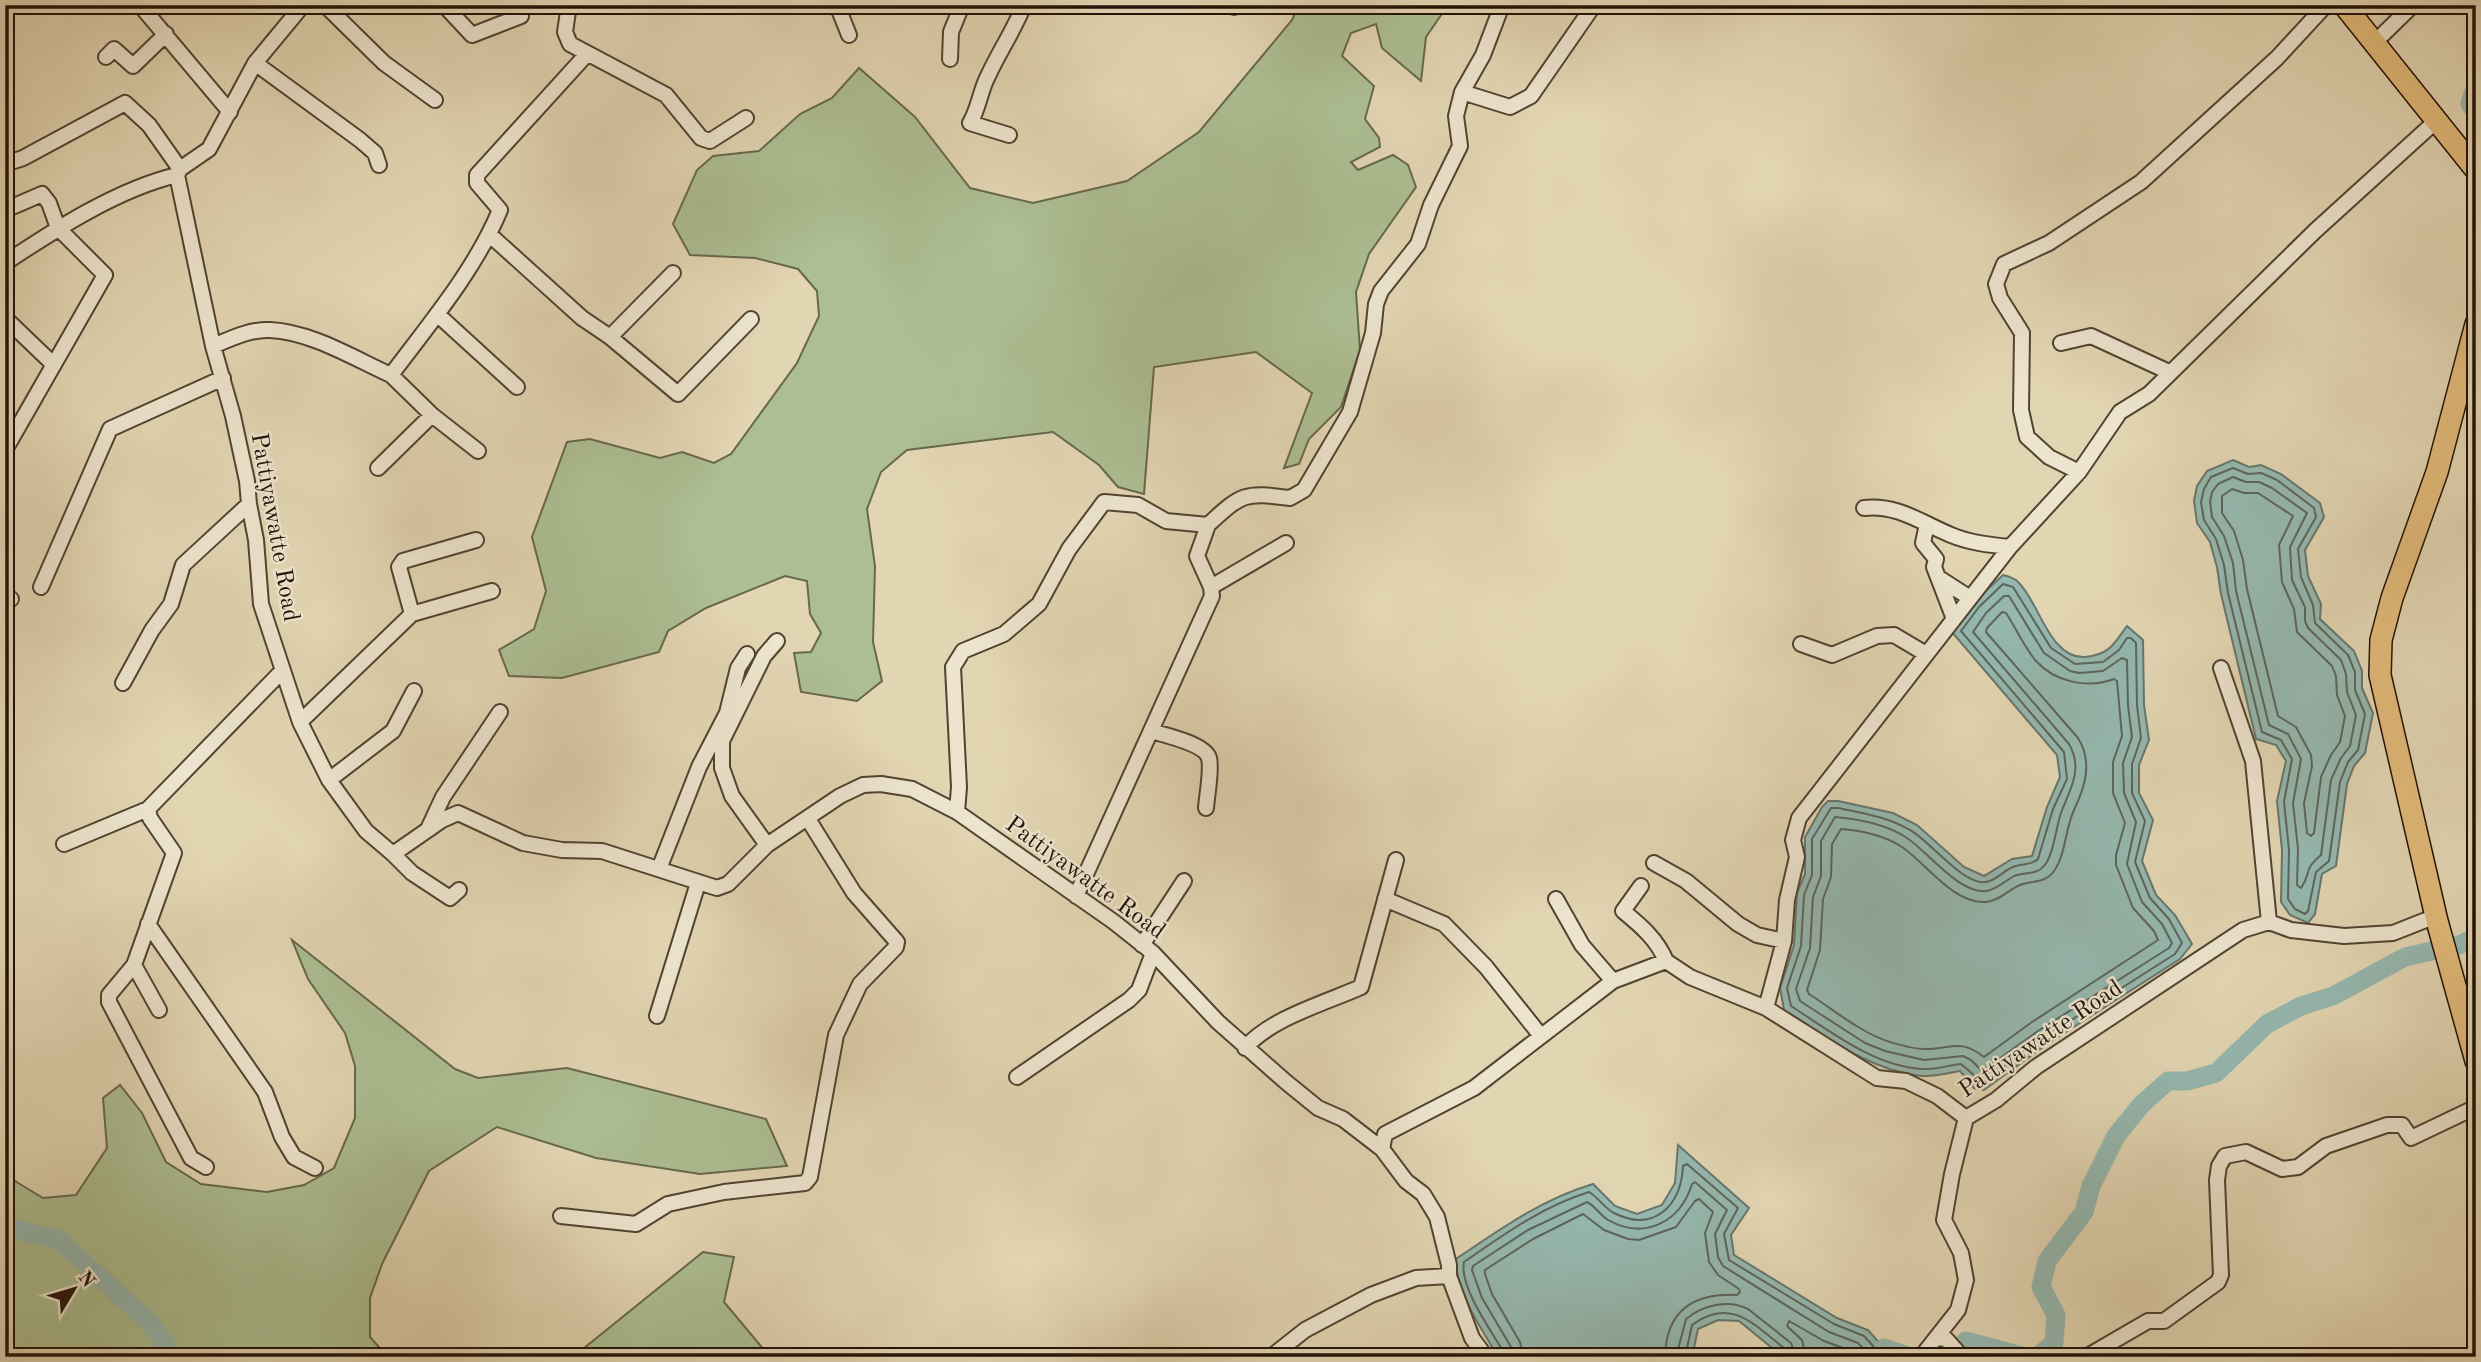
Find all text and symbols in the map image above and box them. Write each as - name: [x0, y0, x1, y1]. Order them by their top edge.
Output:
- street label: Pattiyawatte Road: [246, 431, 302, 624]
- street label: Pattiyawatte Road: [1000, 813, 1169, 945]
- street label: Pattiyawatte Road: [1955, 976, 2127, 1103]
- north arrow: [38, 1254, 108, 1324]
- text: N: [73, 1268, 98, 1292]

